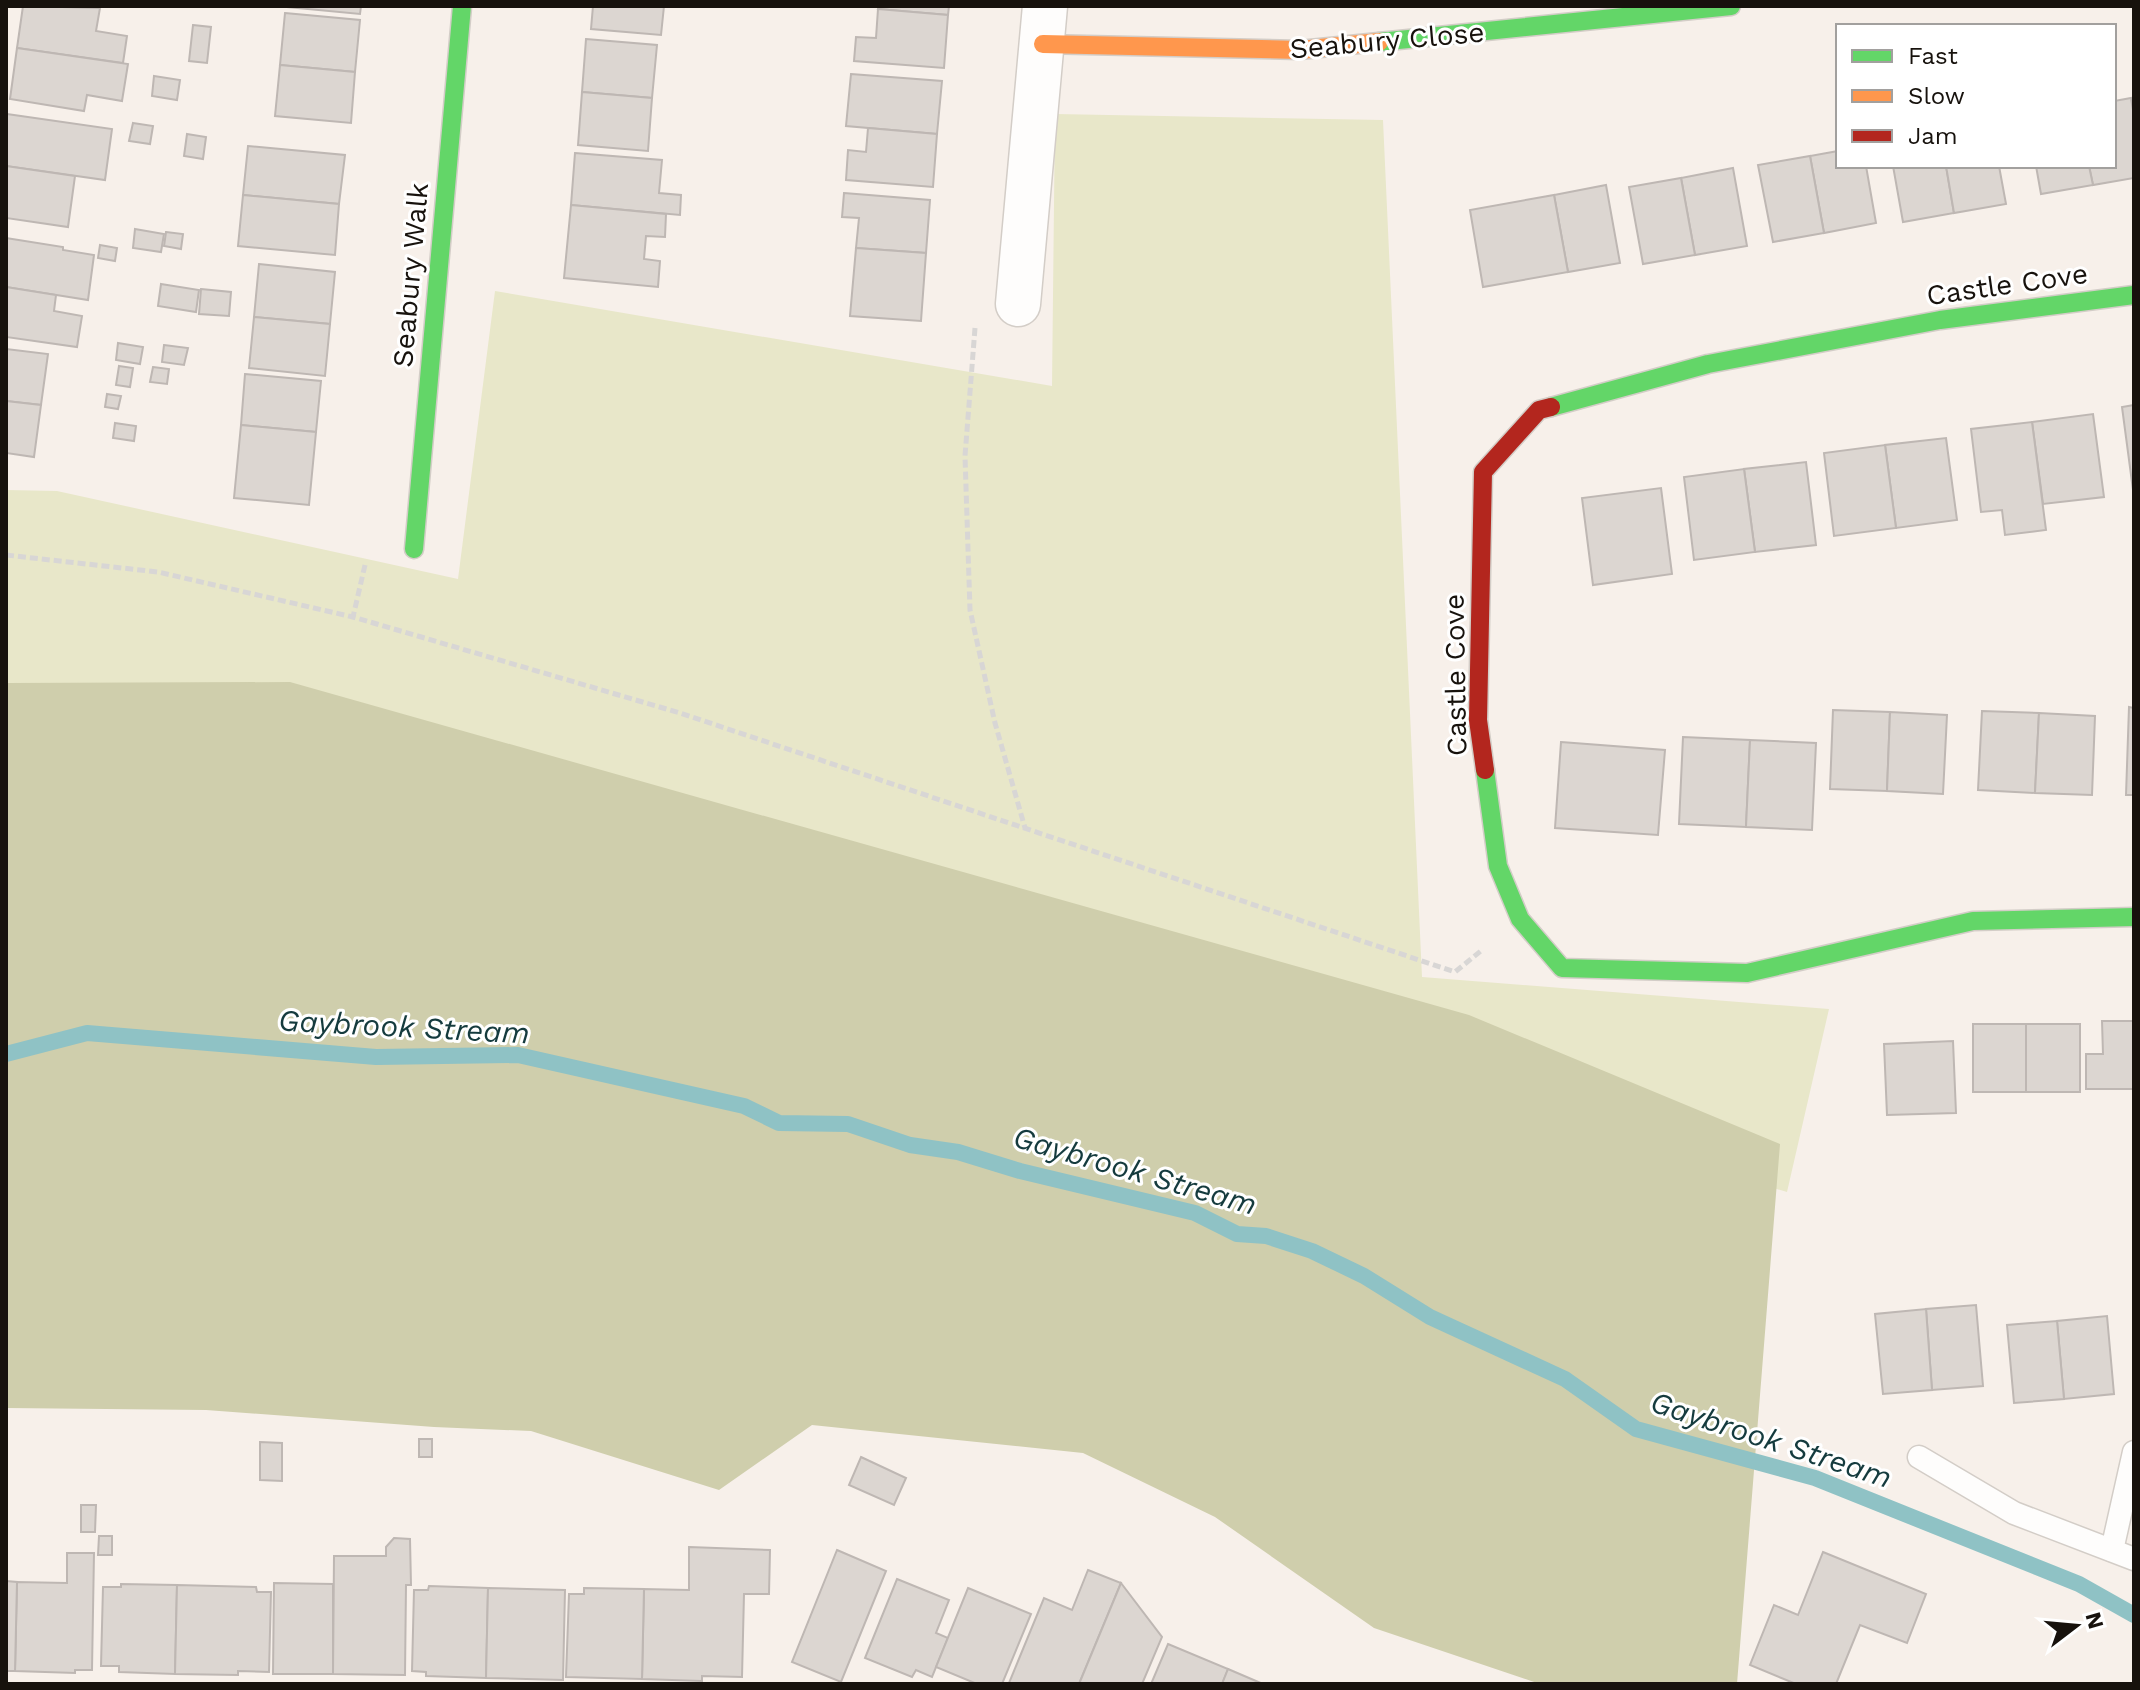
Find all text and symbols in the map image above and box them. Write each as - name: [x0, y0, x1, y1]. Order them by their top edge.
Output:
- street label: Seabury Close: [1288, 16, 1486, 65]
- legend: [1836, 24, 2116, 168]
- text: Fast: [1908, 42, 1958, 70]
- text: Slow: [1908, 82, 1965, 110]
- text: Jam: [1908, 122, 1958, 150]
- street label: Seabury Walk: [386, 181, 435, 369]
- street label: Castle Cove: [1924, 257, 2090, 312]
- street label: Castle Cove: [1438, 593, 1473, 757]
- water label: Gaybrook Stream: [277, 1002, 531, 1051]
- water label: Gaybrook Stream: [1009, 1119, 1261, 1222]
- water label: Gaybrook Stream: [1646, 1384, 1896, 1495]
- north arrow: [2036, 1586, 2116, 1666]
- text: N: [2080, 1609, 2109, 1632]

